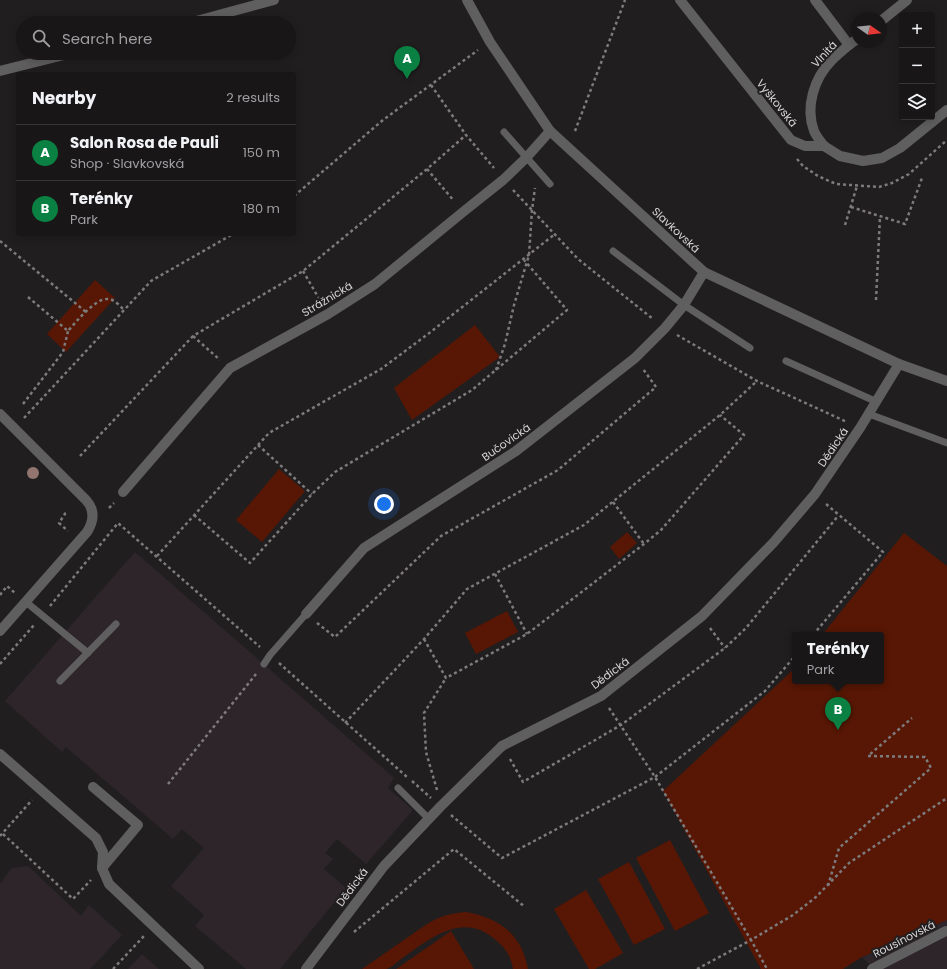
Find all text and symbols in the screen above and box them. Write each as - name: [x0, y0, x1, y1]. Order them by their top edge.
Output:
- north arrow: [851, 12, 887, 48]
- map controls: [899, 12, 935, 120]
- button: +: [899, 12, 935, 48]
- search box: [16, 16, 296, 60]
- icon: search: [30, 27, 52, 49]
- text: Search here: [62, 28, 152, 49]
- street label: Vlnitá: [807, 37, 841, 71]
- pin: A: [394, 46, 420, 79]
- button: −: [899, 48, 935, 84]
- street label: Vyškovská: [753, 76, 801, 130]
- button: layers: [899, 84, 935, 120]
- text: Nearby: [32, 86, 96, 110]
- text: 2 results: [226, 88, 280, 107]
- text: Salon Rosa de Pauli: [70, 132, 219, 153]
- text: A: [40, 143, 50, 162]
- text: 150 m: [243, 143, 280, 162]
- text: Shop · Slavkovská: [70, 154, 184, 173]
- text: Terénky: [70, 188, 133, 209]
- text: B: [41, 199, 49, 218]
- text: 180 m: [243, 199, 280, 218]
- street label: Slavkovská: [648, 204, 704, 256]
- text: Park: [70, 210, 98, 229]
- street label: Strážnická: [299, 278, 355, 320]
- street label: Bučovická: [478, 419, 534, 465]
- street label: Dědická: [814, 424, 852, 470]
- your location: [374, 494, 394, 514]
- popup: [792, 632, 884, 684]
- text: Terénky: [807, 638, 869, 659]
- street label: Dědická: [587, 653, 633, 693]
- text: Park: [807, 660, 835, 679]
- pin: B: [825, 697, 851, 730]
- street label: Dědická: [332, 864, 372, 910]
- street label: Rousínovská: [870, 916, 938, 962]

